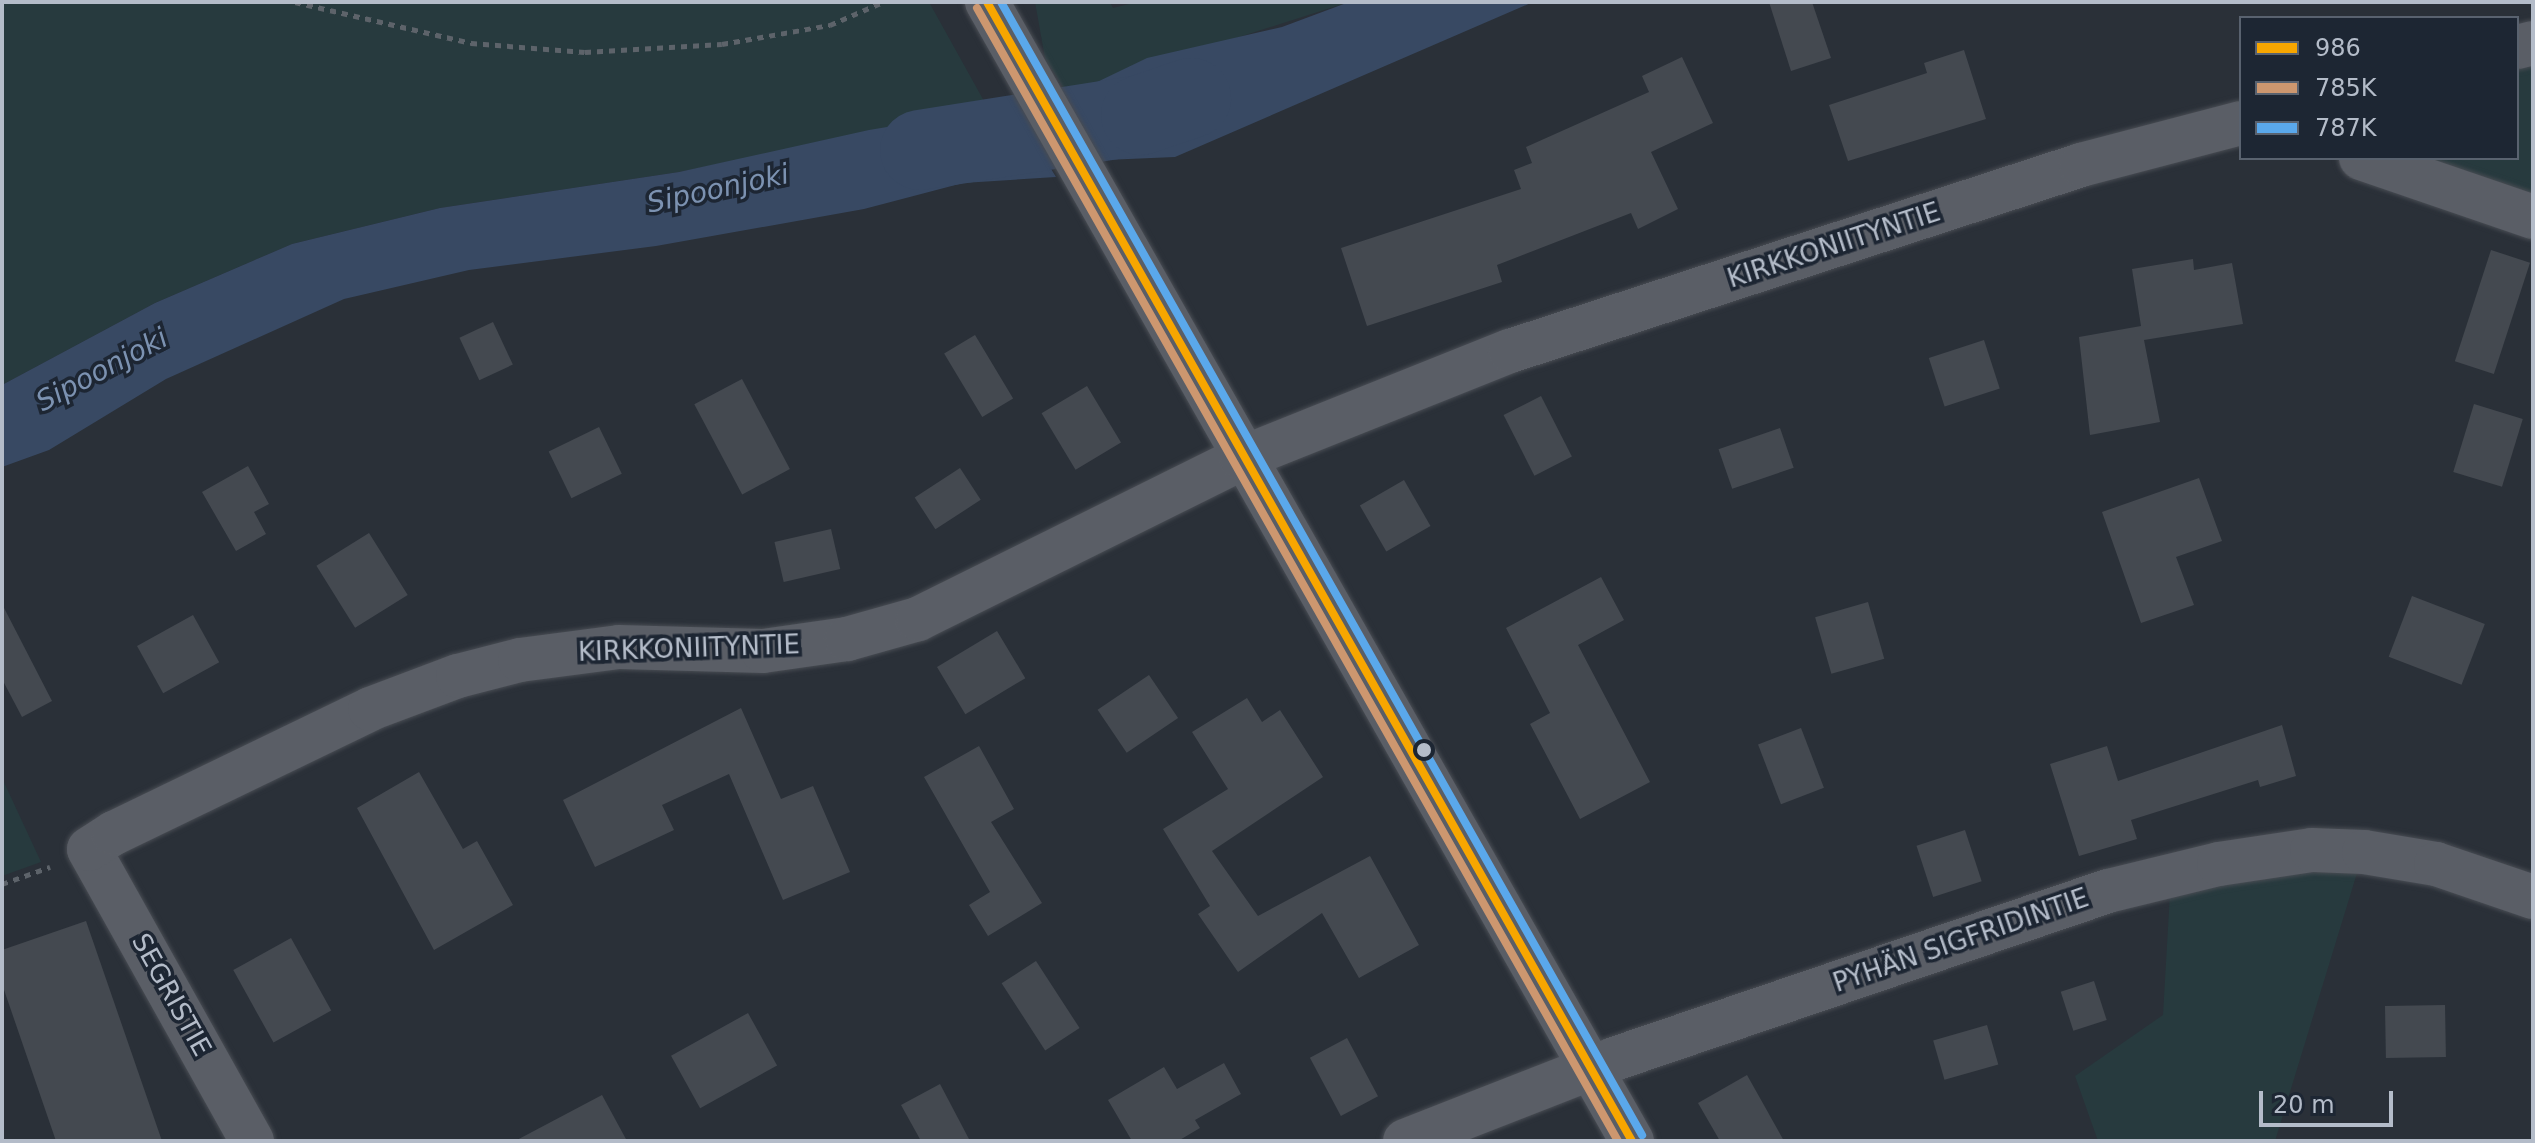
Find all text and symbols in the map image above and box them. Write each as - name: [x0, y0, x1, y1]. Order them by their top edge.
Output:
- legend: [2239, 16, 2519, 160]
- text: 986: [2315, 34, 2361, 62]
- text: 785K: [2315, 74, 2377, 102]
- text: 787K: [2315, 114, 2377, 142]
- water label: Sipoonjoki: [644, 158, 792, 220]
- street label: KIRKKONIITYNTIE: [1724, 197, 1944, 295]
- water label: Sipoonjoki: [30, 321, 174, 419]
- street label: KIRKKONIITYNTIE: [578, 630, 800, 668]
- unlabelled marker: [1416, 742, 1432, 758]
- street label: PYHÄN SIGFRIDINTIE: [1829, 883, 2093, 999]
- street label: SEGRISTIE: [125, 928, 217, 1062]
- scale bar: [2263, 1075, 2397, 1125]
- text: 20 m: [2273, 1091, 2335, 1119]

